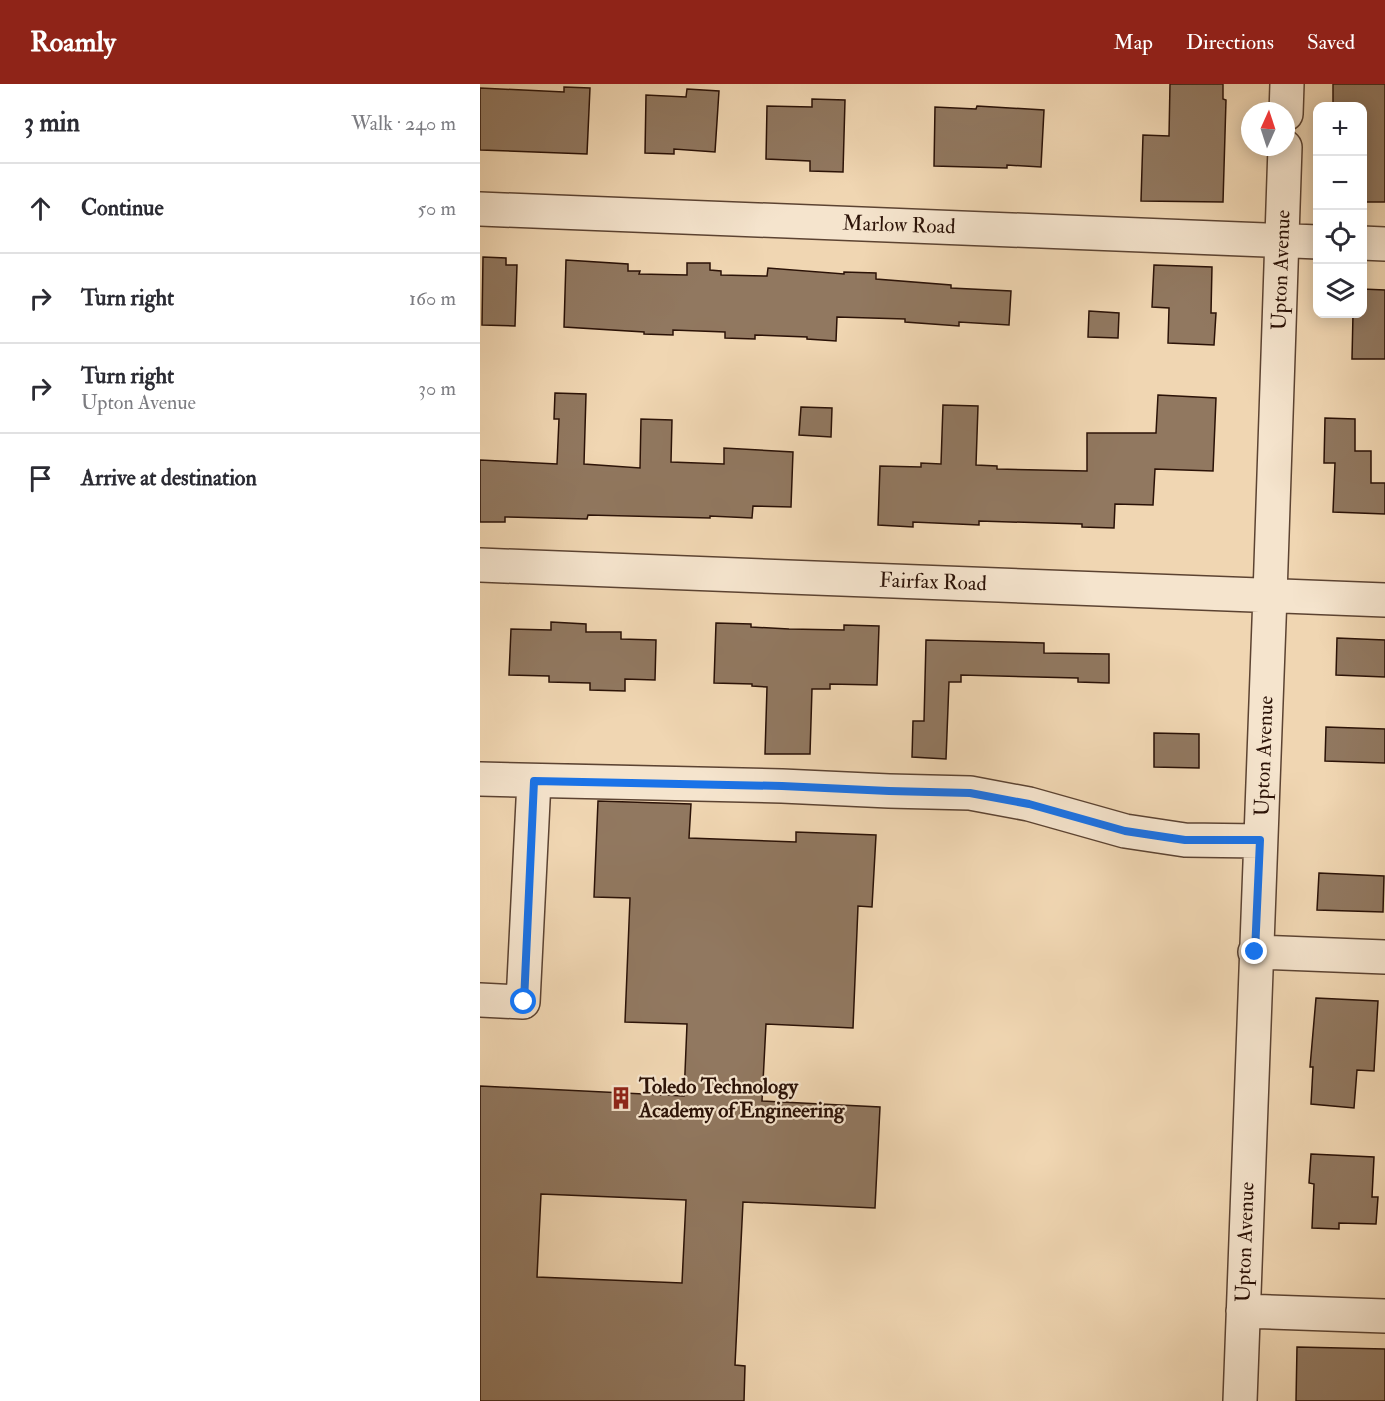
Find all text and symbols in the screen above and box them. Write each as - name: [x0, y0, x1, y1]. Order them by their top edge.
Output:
- text: Roamly: [30, 25, 116, 60]
- text: Map: [1113, 29, 1153, 56]
- text: Directions: [1186, 29, 1274, 56]
- text: Saved: [1307, 29, 1355, 56]
- north arrow: [1241, 102, 1295, 156]
- map controls: [1313, 102, 1367, 318]
- button: +: [1313, 102, 1367, 156]
- text: 3 min: [24, 107, 80, 139]
- text: Walk · 240 m: [351, 111, 456, 136]
- button: −: [1313, 156, 1367, 210]
- icon: ahead: [24, 192, 57, 225]
- text: Continue: [81, 194, 164, 222]
- text: 50 m: [417, 196, 456, 221]
- street label: Upton Avenue: [1265, 209, 1297, 331]
- street label: Marlow Road: [842, 210, 957, 240]
- button: locate: [1313, 210, 1367, 264]
- button: layers: [1313, 264, 1367, 318]
- icon: right: [24, 282, 57, 315]
- text: Turn right: [81, 284, 174, 312]
- text: 160 m: [409, 286, 456, 311]
- text: Turn right: [81, 362, 174, 390]
- icon: right: [24, 372, 57, 405]
- text: 30 m: [418, 376, 456, 401]
- text: Upton Avenue: [81, 390, 196, 415]
- icon: arrive: [24, 462, 57, 495]
- text: Arrive at destination: [81, 464, 257, 492]
- street label: Fairfax Road: [879, 567, 988, 597]
- street label: Upton Avenue: [1248, 695, 1280, 817]
- route end: [1241, 938, 1267, 964]
- route start: [510, 988, 536, 1014]
- place label: Toledo Technology Academy of Engineering: [638, 1073, 845, 1124]
- building icon: Toledo Technology Academy of Engineering: [608, 1085, 634, 1111]
- street label: Upton Avenue: [1229, 1181, 1261, 1303]

